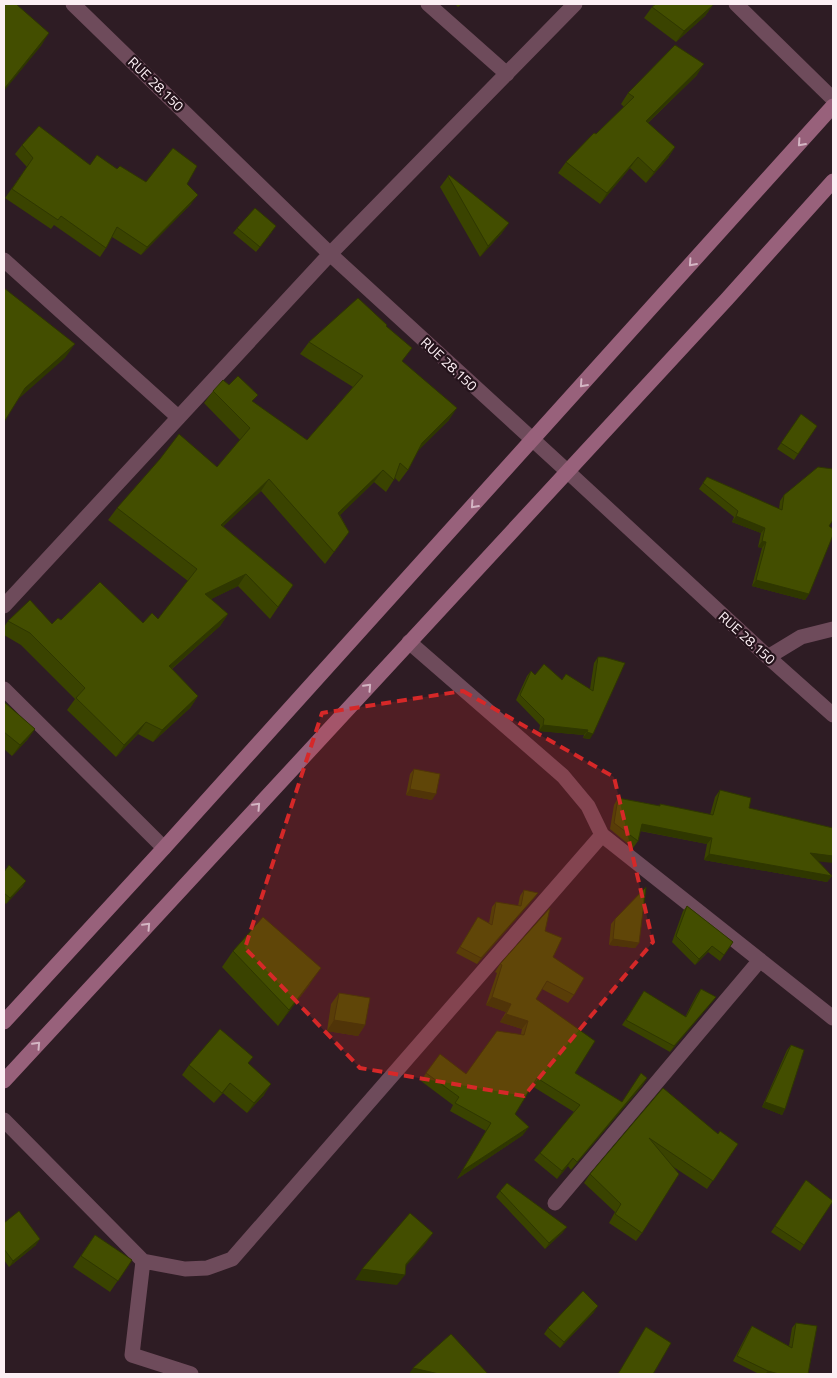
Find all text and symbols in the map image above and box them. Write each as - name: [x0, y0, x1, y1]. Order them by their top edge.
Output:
- street label: RUE 28.150: [124, 52, 189, 116]
- one-way arrow: [797, 137, 806, 146]
- one-way arrow: [689, 258, 698, 267]
- street label: RUE 28.150: [416, 332, 482, 396]
- one-way arrow: [580, 378, 589, 387]
- one-way arrow: [471, 499, 480, 508]
- street label: RUE 28.150: [714, 606, 781, 669]
- one-way arrow: [362, 683, 371, 692]
- one-way arrow: [251, 803, 260, 812]
- one-way arrow: [141, 922, 150, 931]
- one-way arrow: [31, 1042, 40, 1051]

